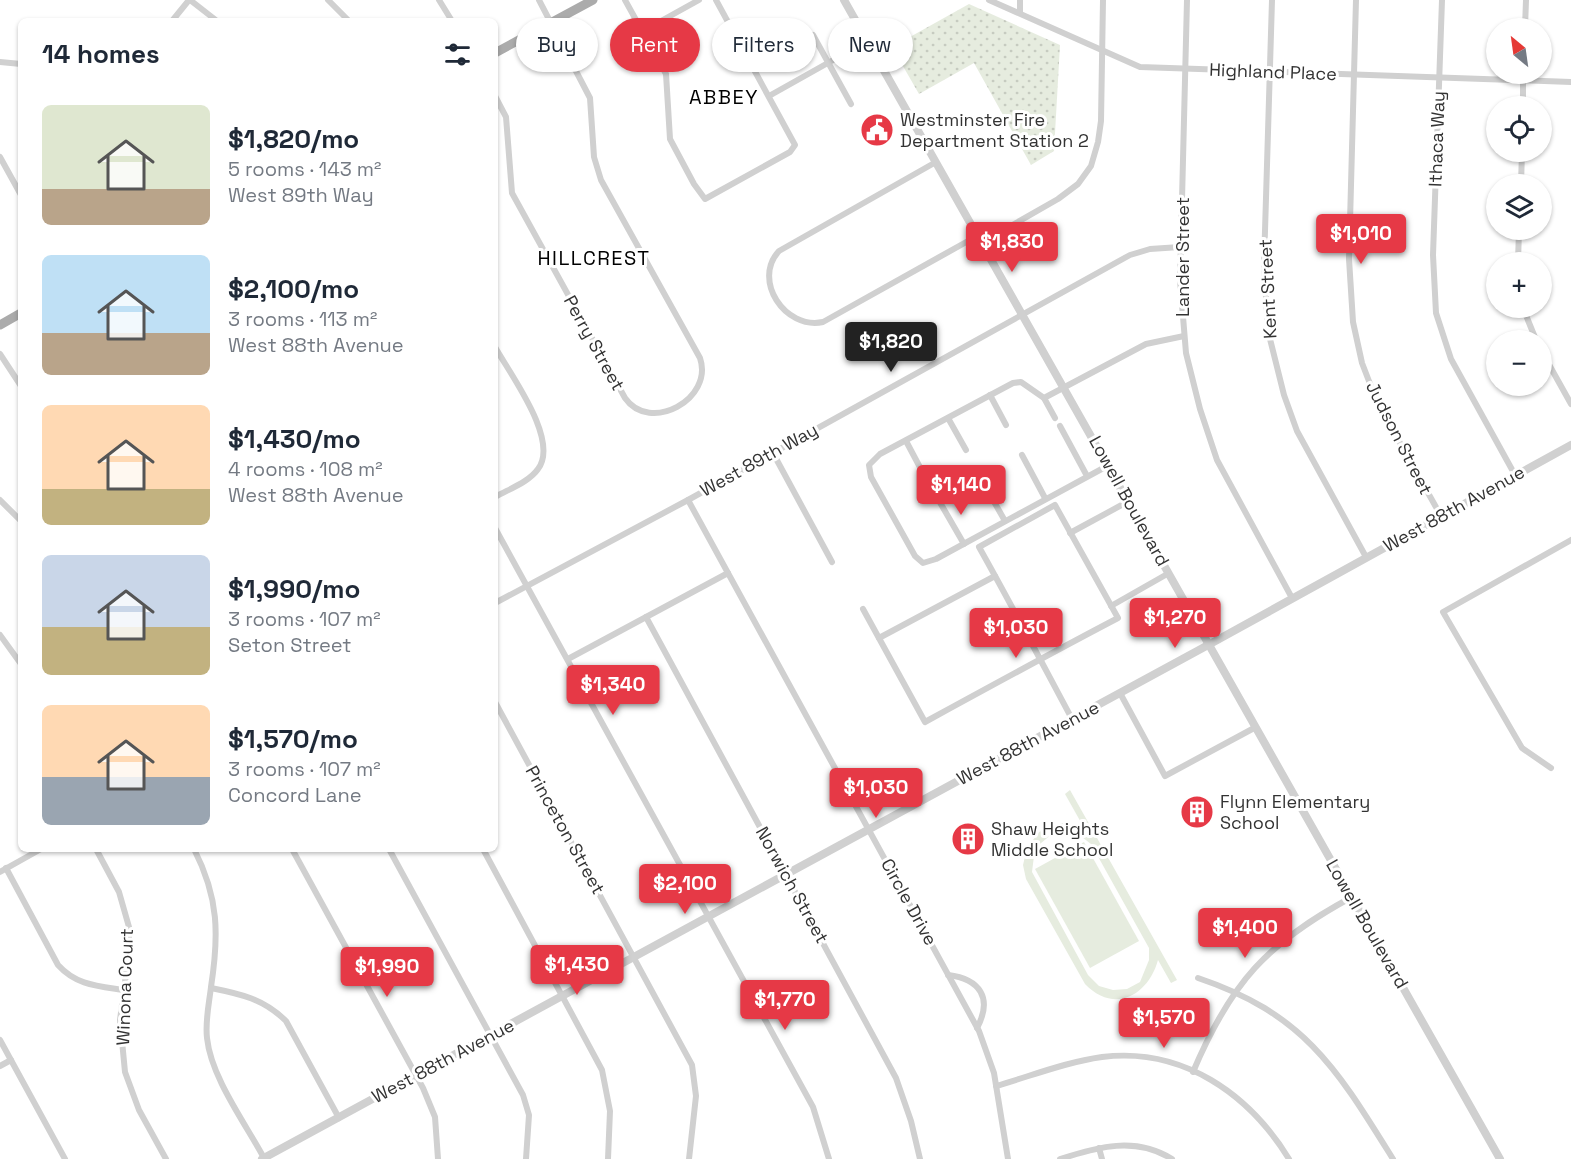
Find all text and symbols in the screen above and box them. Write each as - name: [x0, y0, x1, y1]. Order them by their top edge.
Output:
- chip: Buy: [516, 18, 598, 72]
- chip: Rent: [610, 18, 700, 72]
- chip: Filters: [712, 18, 816, 72]
- chip: New: [828, 18, 913, 72]
- north arrow: [1486, 18, 1552, 84]
- map controls: [1486, 18, 1552, 396]
- text: 14 homes: [42, 37, 160, 71]
- icon: filters: [441, 38, 474, 71]
- street label: Highland Place: [1209, 58, 1337, 85]
- district label: ABBEY: [689, 84, 759, 110]
- street label: Ithaca Way: [1423, 91, 1450, 187]
- button: locate: [1486, 96, 1552, 162]
- place label: Westminster Fire Department Station 2: [900, 108, 1089, 152]
- public building icon: Westminster Fire Department Station 2: [859, 112, 895, 148]
- text: $1,820/mo: [228, 122, 359, 156]
- icon: home: [90, 129, 162, 201]
- text: 5 rooms · 143 m²: [228, 156, 381, 182]
- button: layers: [1486, 174, 1552, 240]
- text: West 89th Way: [228, 182, 374, 208]
- street label: Lander Street: [1171, 197, 1194, 317]
- pin: $1,010: [1312, 214, 1410, 265]
- text: $1,010: [1330, 220, 1392, 246]
- pin: $1,830: [963, 222, 1061, 273]
- text: $1,830: [980, 228, 1044, 254]
- street label: Kent Street: [1253, 239, 1282, 340]
- district label: HILLCREST: [537, 245, 651, 271]
- button: +: [1486, 252, 1552, 318]
- text: $2,100/mo: [228, 272, 359, 306]
- icon: home: [90, 279, 162, 351]
- street label: Perry Street: [559, 291, 630, 394]
- text: 3 rooms · 113 m²: [228, 306, 377, 332]
- pin: $1,820: [842, 322, 940, 373]
- text: $1,820: [859, 328, 923, 354]
- button: −: [1486, 330, 1552, 396]
- text: West 88th Avenue: [228, 332, 404, 358]
- street label: Judson Street: [1361, 377, 1438, 498]
- street label: West 89th Way: [696, 418, 822, 501]
- text: $1,430/mo: [228, 422, 361, 456]
- icon: home: [90, 429, 162, 501]
- street label: Lowell Boulevard: [1084, 431, 1175, 570]
- text: 4 rooms · 108 m²: [228, 456, 383, 482]
- street label: West 88th Avenue: [1379, 460, 1528, 557]
- pin: $1,140: [912, 465, 1010, 516]
- text: $1,140: [931, 471, 991, 497]
- text: West 88th Avenue: [228, 482, 404, 508]
- text: $1,990/mo: [228, 572, 360, 606]
- icon: home: [90, 579, 162, 651]
- pin: $1,270: [1126, 598, 1224, 649]
- text: $1,270: [1144, 604, 1206, 630]
- text: 3 rooms · 107 m²: [228, 606, 381, 632]
- pin: $1,030: [967, 608, 1065, 659]
- text: $1,030: [984, 614, 1048, 640]
- text: Seton Street: [228, 632, 351, 658]
- pin: $1,340: [564, 665, 662, 716]
- text: $1,340: [581, 671, 645, 697]
- street label: West 88th Avenue: [953, 695, 1103, 790]
- text: $1,570/mo: [228, 722, 358, 756]
- icon: home: [90, 729, 162, 801]
- text: 3 rooms · 107 m²: [228, 756, 381, 782]
- street label: Princeton Street: [521, 761, 610, 898]
- pin: $1,030: [827, 768, 925, 819]
- text: $1,030: [844, 774, 908, 800]
- text: Concord Lane: [228, 782, 362, 808]
- place label: Flynn Elementary School: [1220, 790, 1370, 834]
- building icon: Flynn Elementary School: [1179, 794, 1215, 830]
- place label: Shaw Heights Middle School: [991, 817, 1113, 861]
- building icon: Shaw Heights Middle School: [950, 821, 986, 857]
- street label: Norwich Street: [751, 822, 834, 947]
- street label: Circle Drive: [876, 854, 943, 949]
- street label: Lowell Boulevard: [1321, 855, 1414, 993]
- pin: $2,100: [636, 864, 734, 915]
- text: $2,100: [653, 870, 717, 896]
- pin: $1,400: [1196, 908, 1294, 959]
- text: $1,400: [1212, 914, 1278, 940]
- street label: Winona Court: [111, 928, 138, 1046]
- pin: $1,430: [528, 945, 626, 996]
- pin: $1,990: [338, 947, 436, 998]
- text: $1,430: [545, 951, 609, 977]
- text: $1,990: [355, 953, 419, 979]
- pin: $1,770: [736, 980, 834, 1031]
- text: $1,770: [754, 986, 816, 1012]
- pin: $1,570: [1115, 998, 1213, 1049]
- text: $1,570: [1133, 1004, 1195, 1030]
- street label: West 88th Avenue: [368, 1013, 518, 1108]

